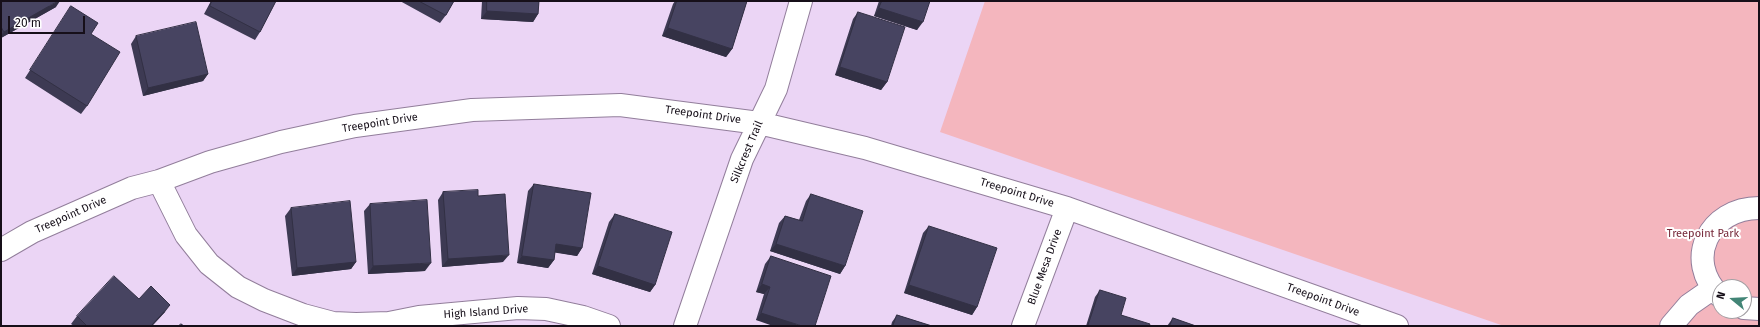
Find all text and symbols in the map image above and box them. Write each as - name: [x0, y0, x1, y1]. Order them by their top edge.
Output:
- scale bar: [10, 8, 87, 34]
- text: 20 m: [15, 16, 41, 30]
- street label: Treepoint Drive: [664, 103, 742, 127]
- street label: Treepoint Drive: [341, 111, 419, 135]
- street label: Silkcrest Trail: [728, 119, 766, 185]
- street label: Treepoint Drive: [979, 176, 1055, 210]
- street label: Treepoint Drive: [33, 193, 109, 237]
- street label: Blue Mesa Drive: [1025, 227, 1065, 307]
- park label: Treepoint Park: [1667, 227, 1739, 241]
- north arrow: [1712, 279, 1752, 319]
- street label: Treepoint Drive: [1285, 281, 1361, 319]
- text: N: [1714, 290, 1728, 301]
- street label: High Island Drive: [443, 302, 529, 322]

